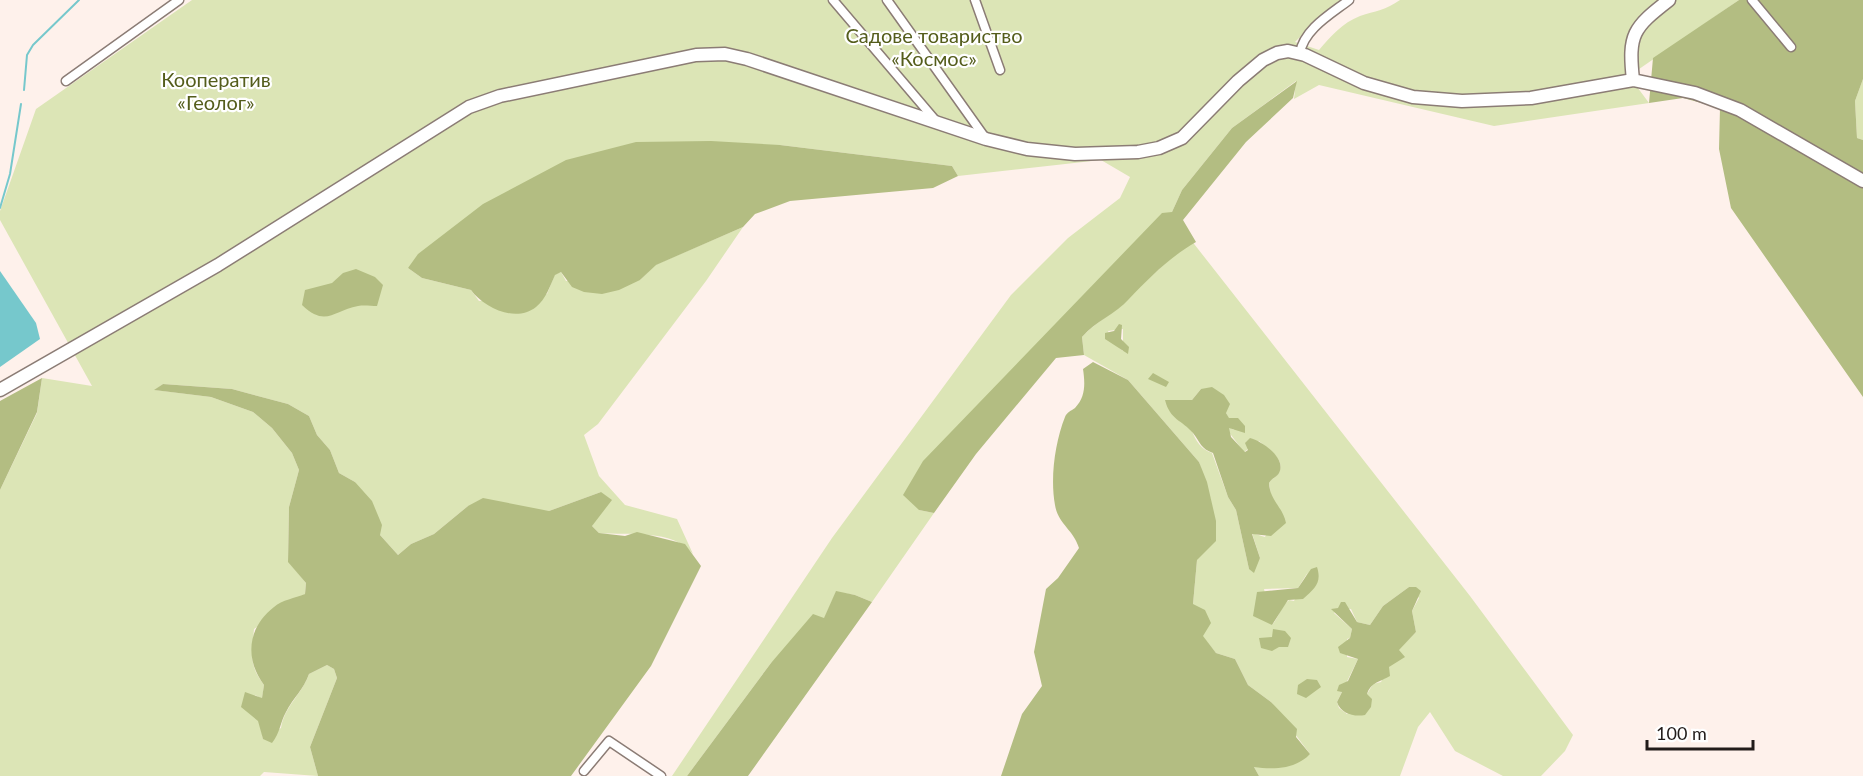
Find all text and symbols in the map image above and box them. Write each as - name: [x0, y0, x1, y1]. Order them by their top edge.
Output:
- park label: Садове товариство «Космос»: [846, 23, 1023, 70]
- park label: Кооператив «Геолог»: [161, 67, 271, 114]
- scale bar: [1647, 713, 1754, 751]
- text: 100 m: [1656, 722, 1707, 744]

